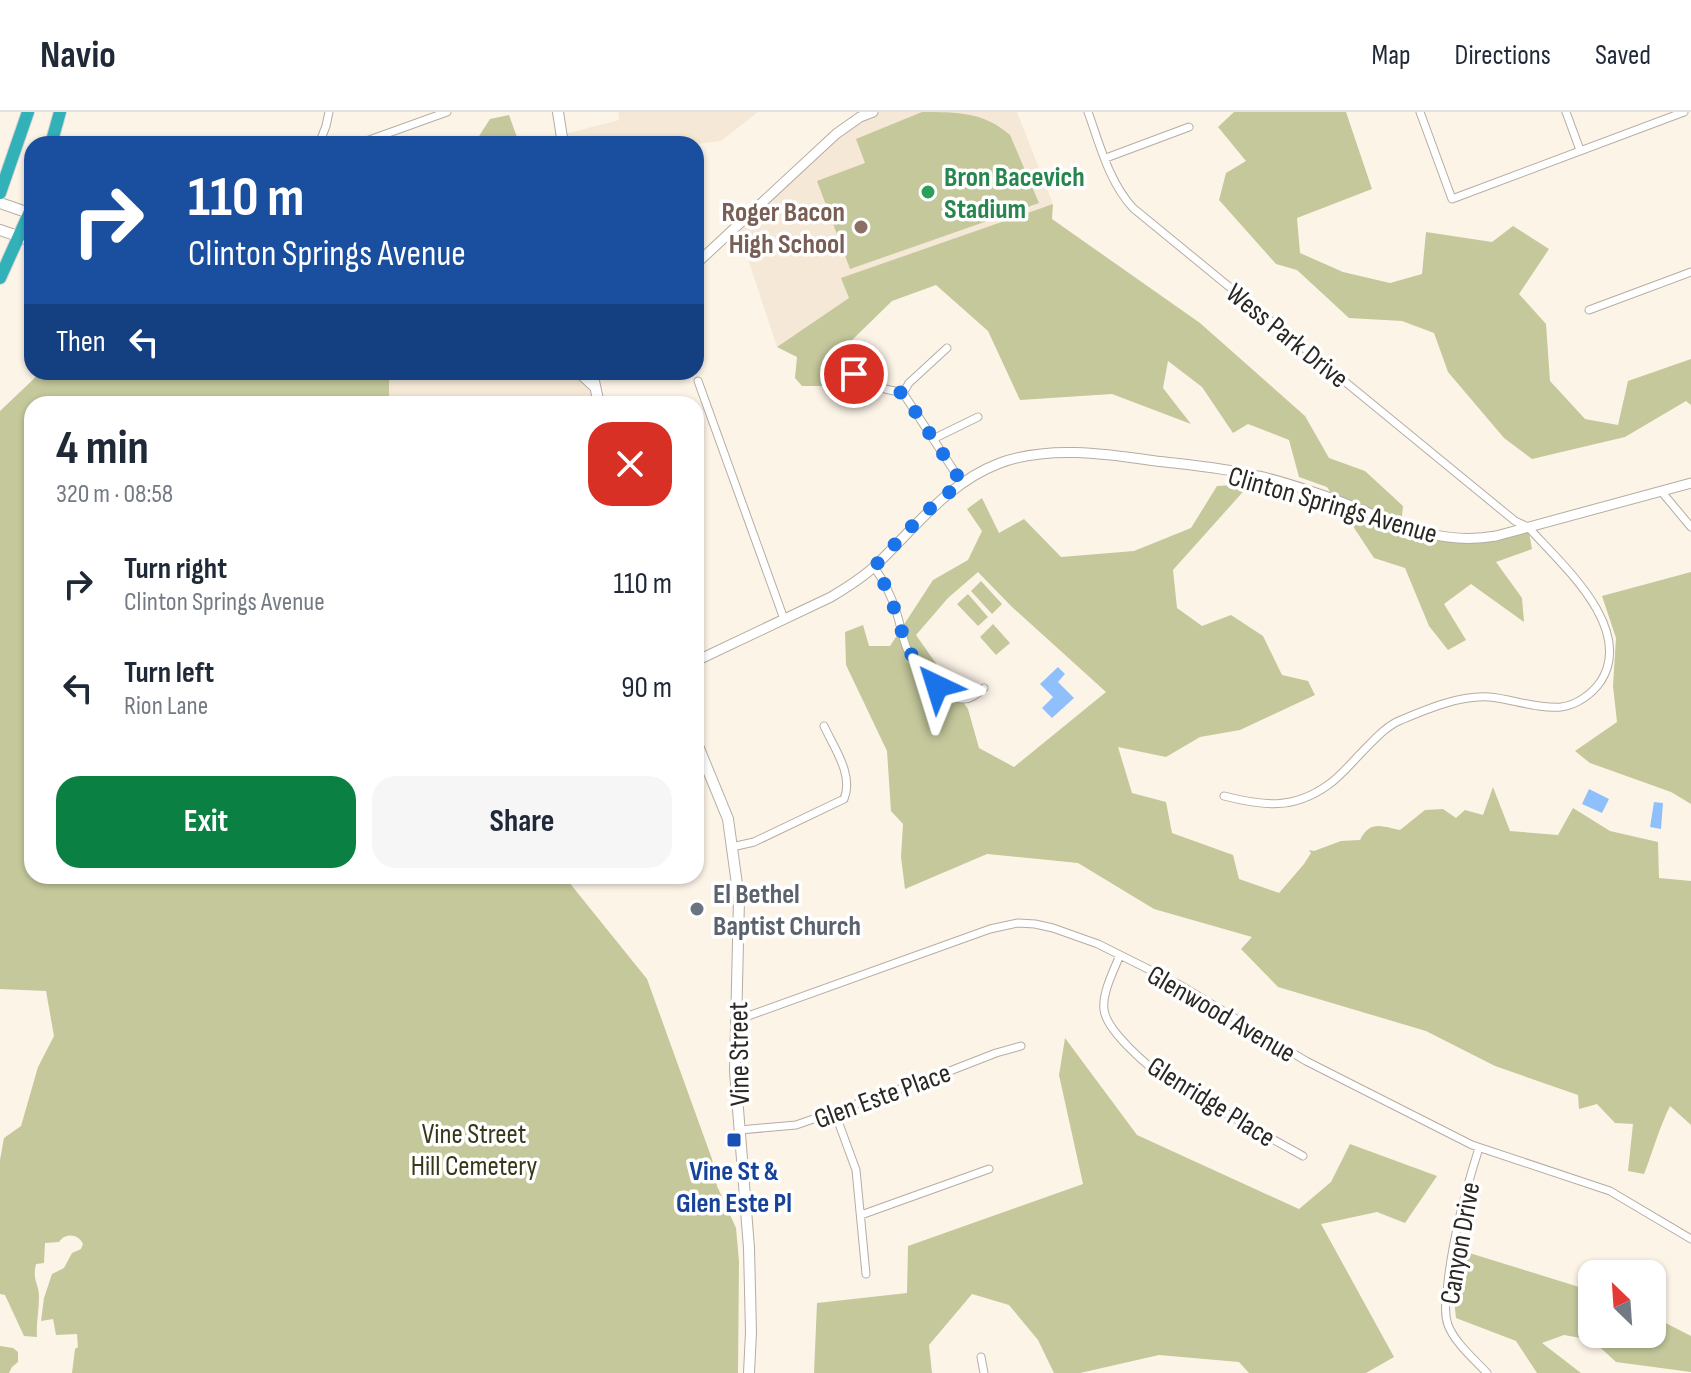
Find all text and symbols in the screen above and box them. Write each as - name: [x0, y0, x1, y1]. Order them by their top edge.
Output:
- text: Navio: [40, 33, 116, 78]
- text: Map: [1372, 39, 1411, 72]
- text: Directions: [1455, 39, 1551, 72]
- text: Saved: [1595, 39, 1651, 72]
- place label: Bron Bacevich Stadium: [944, 161, 1085, 226]
- text: 110 m: [188, 165, 304, 232]
- icon: right: [56, 168, 160, 272]
- marker: Bron Bacevich Stadium: [919, 183, 937, 201]
- place label: Roger Bacon High School: [722, 196, 845, 261]
- marker: Roger Bacon High School: [852, 218, 870, 236]
- text: Clinton Springs Avenue: [188, 233, 466, 276]
- street label: Wess Park Drive: [1219, 277, 1355, 395]
- icon: left: [122, 320, 166, 364]
- text: Then: [56, 324, 106, 360]
- pin: [820, 340, 888, 408]
- icon: arrive: [832, 352, 876, 396]
- text: 4 min: [56, 420, 149, 477]
- button: close: [588, 422, 672, 506]
- street label: Clinton Springs Avenue: [1224, 460, 1441, 551]
- text: 320 m · 08:58: [56, 479, 173, 510]
- text: Turn right: [124, 551, 227, 587]
- icon: right: [56, 562, 100, 606]
- text: 110 m: [614, 566, 672, 602]
- text: Clinton Springs Avenue: [124, 587, 325, 618]
- position arrow: [895, 644, 979, 728]
- text: Turn left: [124, 655, 214, 691]
- icon: left: [56, 666, 100, 710]
- text: 90 m: [621, 670, 672, 706]
- text: Rion Lane: [124, 691, 208, 722]
- button: Exit: [56, 776, 356, 868]
- button: Share: [372, 776, 672, 868]
- place label: El Bethel Baptist Church: [713, 878, 861, 943]
- marker: El Bethel Baptist Church: [688, 900, 706, 918]
- street label: Glenwood Avenue: [1141, 959, 1301, 1070]
- street label: Vine Street: [722, 1001, 757, 1107]
- street label: Glenridge Place: [1141, 1050, 1281, 1155]
- street label: Glen Este Place: [810, 1057, 955, 1136]
- park label: Vine Street Hill Cemetery: [411, 1118, 538, 1183]
- marker: Vine St & Glen Este Pl: [725, 1131, 743, 1149]
- place label: Vine St & Glen Este Pl: [676, 1155, 792, 1220]
- street label: Canyon Drive: [1434, 1180, 1487, 1307]
- north arrow: [1578, 1260, 1666, 1348]
- map controls: [1578, 1260, 1666, 1348]

